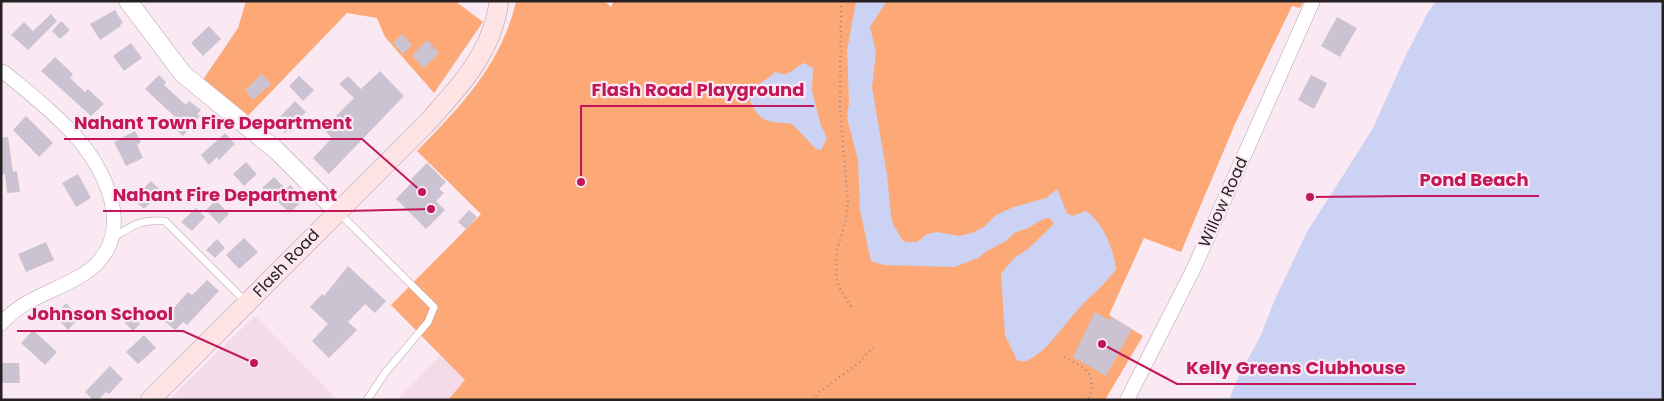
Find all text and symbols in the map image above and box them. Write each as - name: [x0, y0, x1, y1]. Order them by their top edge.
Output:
- callout: Flash Road Playground: [581, 73, 814, 106]
- text: Flash Road Playground: [592, 77, 804, 102]
- callout: Nahant Town Fire Department: [64, 106, 362, 139]
- text: Nahant Town Fire Department: [74, 110, 352, 135]
- street label: Willow Road: [1193, 153, 1253, 251]
- callout: Pond Beach: [1410, 163, 1539, 196]
- text: Pond Beach: [1419, 167, 1529, 192]
- callout: Nahant Fire Department: [103, 178, 347, 211]
- text: Nahant Fire Department: [113, 182, 337, 207]
- street label: Flash Road: [247, 224, 325, 302]
- callout: Johnson School: [17, 298, 183, 331]
- text: Johnson School: [27, 301, 173, 326]
- callout: Kelly Greens Clubhouse: [1177, 351, 1416, 384]
- text: Kelly Greens Clubhouse: [1186, 355, 1406, 380]

